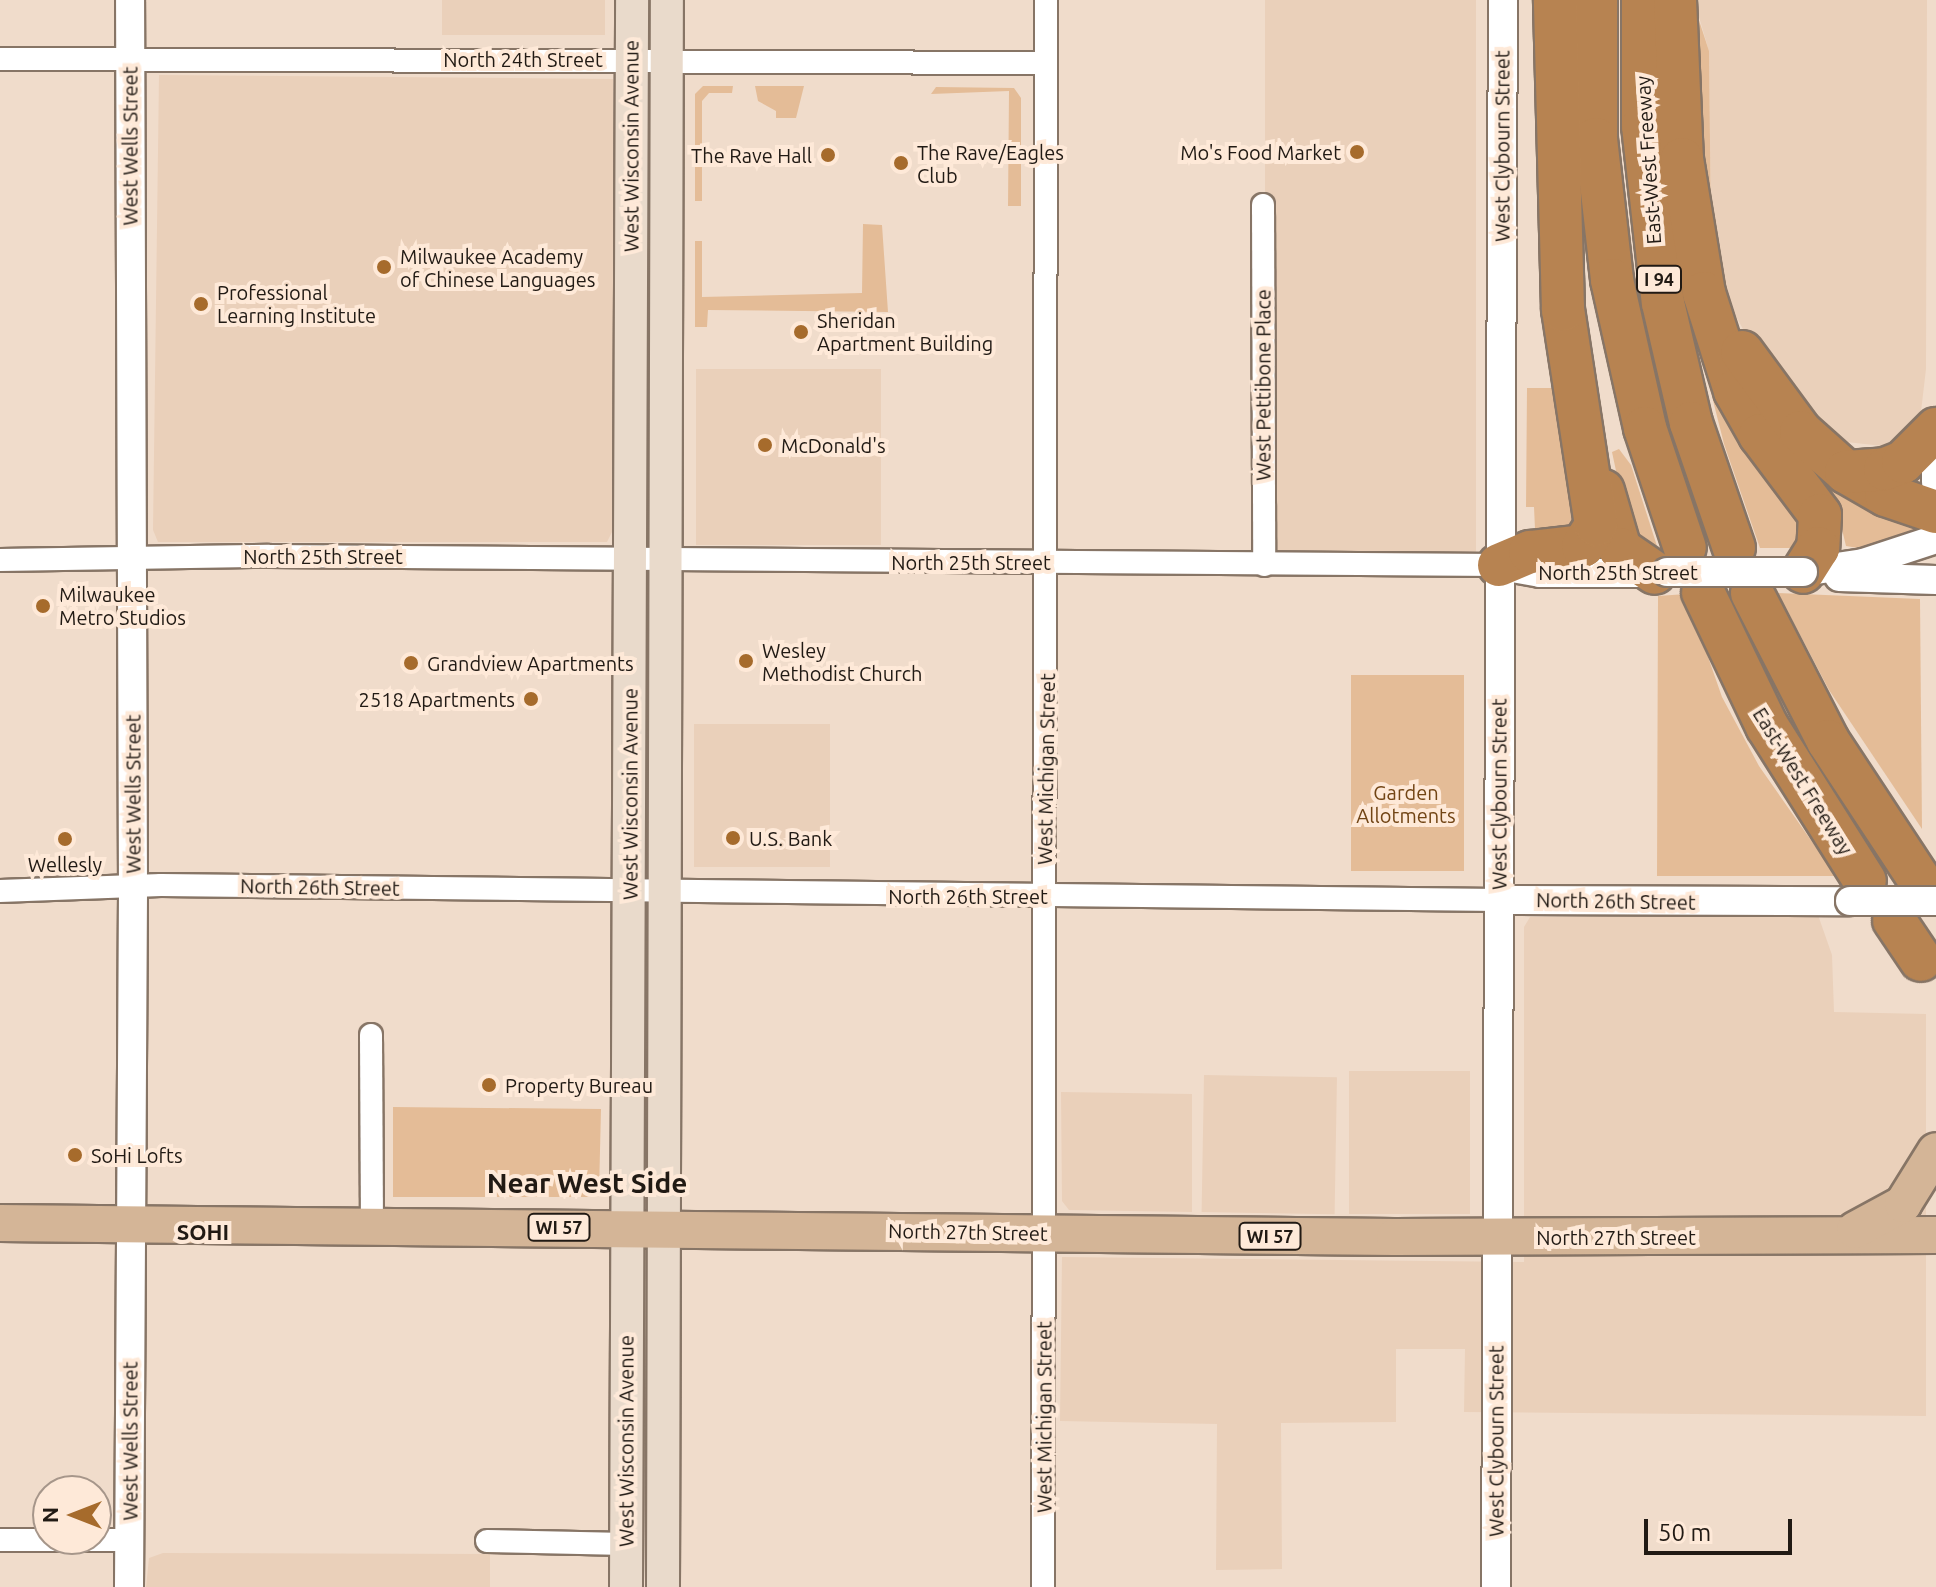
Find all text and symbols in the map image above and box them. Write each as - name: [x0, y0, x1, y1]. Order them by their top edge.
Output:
- street label: West Wisconsin Avenue: [619, 40, 643, 252]
- street label: North 24th Street: [443, 47, 603, 71]
- street label: West Clybourn Street: [1490, 50, 1514, 242]
- street label: West Wells Street: [118, 66, 142, 226]
- street label: East-West Freeway: [1630, 75, 1666, 245]
- place label: The Rave/Eagles Club: [917, 140, 1064, 187]
- place label: Mo's Food Market: [1180, 140, 1341, 164]
- place label: The Rave Hall: [691, 143, 812, 167]
- marker: Mo's Food Market: [1348, 143, 1366, 161]
- marker: The Rave Hall: [819, 146, 837, 164]
- marker: The Rave/Eagles Club: [892, 154, 910, 172]
- place label: Milwaukee Academy of Chinese Languages: [400, 244, 596, 291]
- marker: Milwaukee Academy of Chinese Languages: [375, 258, 393, 276]
- road number: I 94: [1635, 265, 1683, 293]
- place label: Professional Learning Institute: [217, 280, 376, 327]
- street label: West Pettibone Place: [1251, 289, 1275, 481]
- marker: Professional Learning Institute: [192, 295, 210, 313]
- place label: Sheridan Apartment Building: [817, 308, 993, 355]
- marker: Sheridan Apartment Building: [792, 323, 810, 341]
- place label: McDonald's: [781, 433, 886, 457]
- marker: McDonald's: [756, 436, 774, 454]
- street label: North 25th Street: [243, 544, 403, 568]
- street label: North 25th Street: [891, 550, 1051, 574]
- street label: North 25th Street: [1538, 560, 1698, 584]
- place label: Milwaukee Metro Studios: [59, 582, 186, 629]
- marker: Milwaukee Metro Studios: [34, 597, 52, 615]
- place label: Wesley Methodist Church: [762, 638, 922, 685]
- place label: Grandview Apartments: [427, 651, 634, 675]
- marker: Wesley Methodist Church: [737, 652, 755, 670]
- marker: Grandview Apartments: [402, 654, 420, 672]
- street label: West Michigan Street: [1032, 673, 1060, 865]
- place label: 2518 Apartments: [359, 687, 515, 711]
- street label: West Wisconsin Avenue: [618, 688, 642, 900]
- marker: 2518 Apartments: [522, 690, 540, 708]
- street label: West Clybourn Street: [1487, 698, 1511, 890]
- street label: East-West Freeway: [1748, 703, 1858, 859]
- street label: West Wells Street: [121, 714, 145, 874]
- park label: Garden Allotments: [1356, 781, 1456, 828]
- place label: U.S. Bank: [749, 826, 832, 850]
- marker: U.S. Bank: [724, 829, 742, 847]
- marker: Wellesly: [56, 830, 74, 848]
- place label: Wellesly: [28, 852, 102, 876]
- street label: North 26th Street: [240, 874, 400, 900]
- street label: North 26th Street: [888, 884, 1048, 908]
- street label: North 26th Street: [1536, 888, 1696, 914]
- place label: Property Bureau: [505, 1073, 653, 1097]
- marker: Property Bureau: [480, 1076, 498, 1094]
- place label: SoHi Lofts: [91, 1143, 183, 1167]
- marker: SoHi Lofts: [66, 1146, 84, 1164]
- district label: Near West Side: [487, 1166, 687, 1200]
- road number: WI 57: [527, 1213, 591, 1241]
- district label: SOHI: [177, 1219, 229, 1245]
- street label: North 27th Street: [888, 1219, 1048, 1245]
- road number: WI 57: [1238, 1222, 1302, 1250]
- street label: North 27th Street: [1536, 1225, 1696, 1249]
- street label: West Michigan Street: [1032, 1321, 1056, 1513]
- street label: West Wisconsin Avenue: [614, 1335, 638, 1547]
- street label: West Clybourn Street: [1484, 1345, 1508, 1537]
- street label: West Wells Street: [118, 1361, 142, 1521]
- north arrow: [32, 1475, 112, 1555]
- scale bar: [1648, 1503, 1796, 1553]
- text: N: [37, 1507, 62, 1523]
- text: 50 m: [1658, 1519, 1711, 1546]

